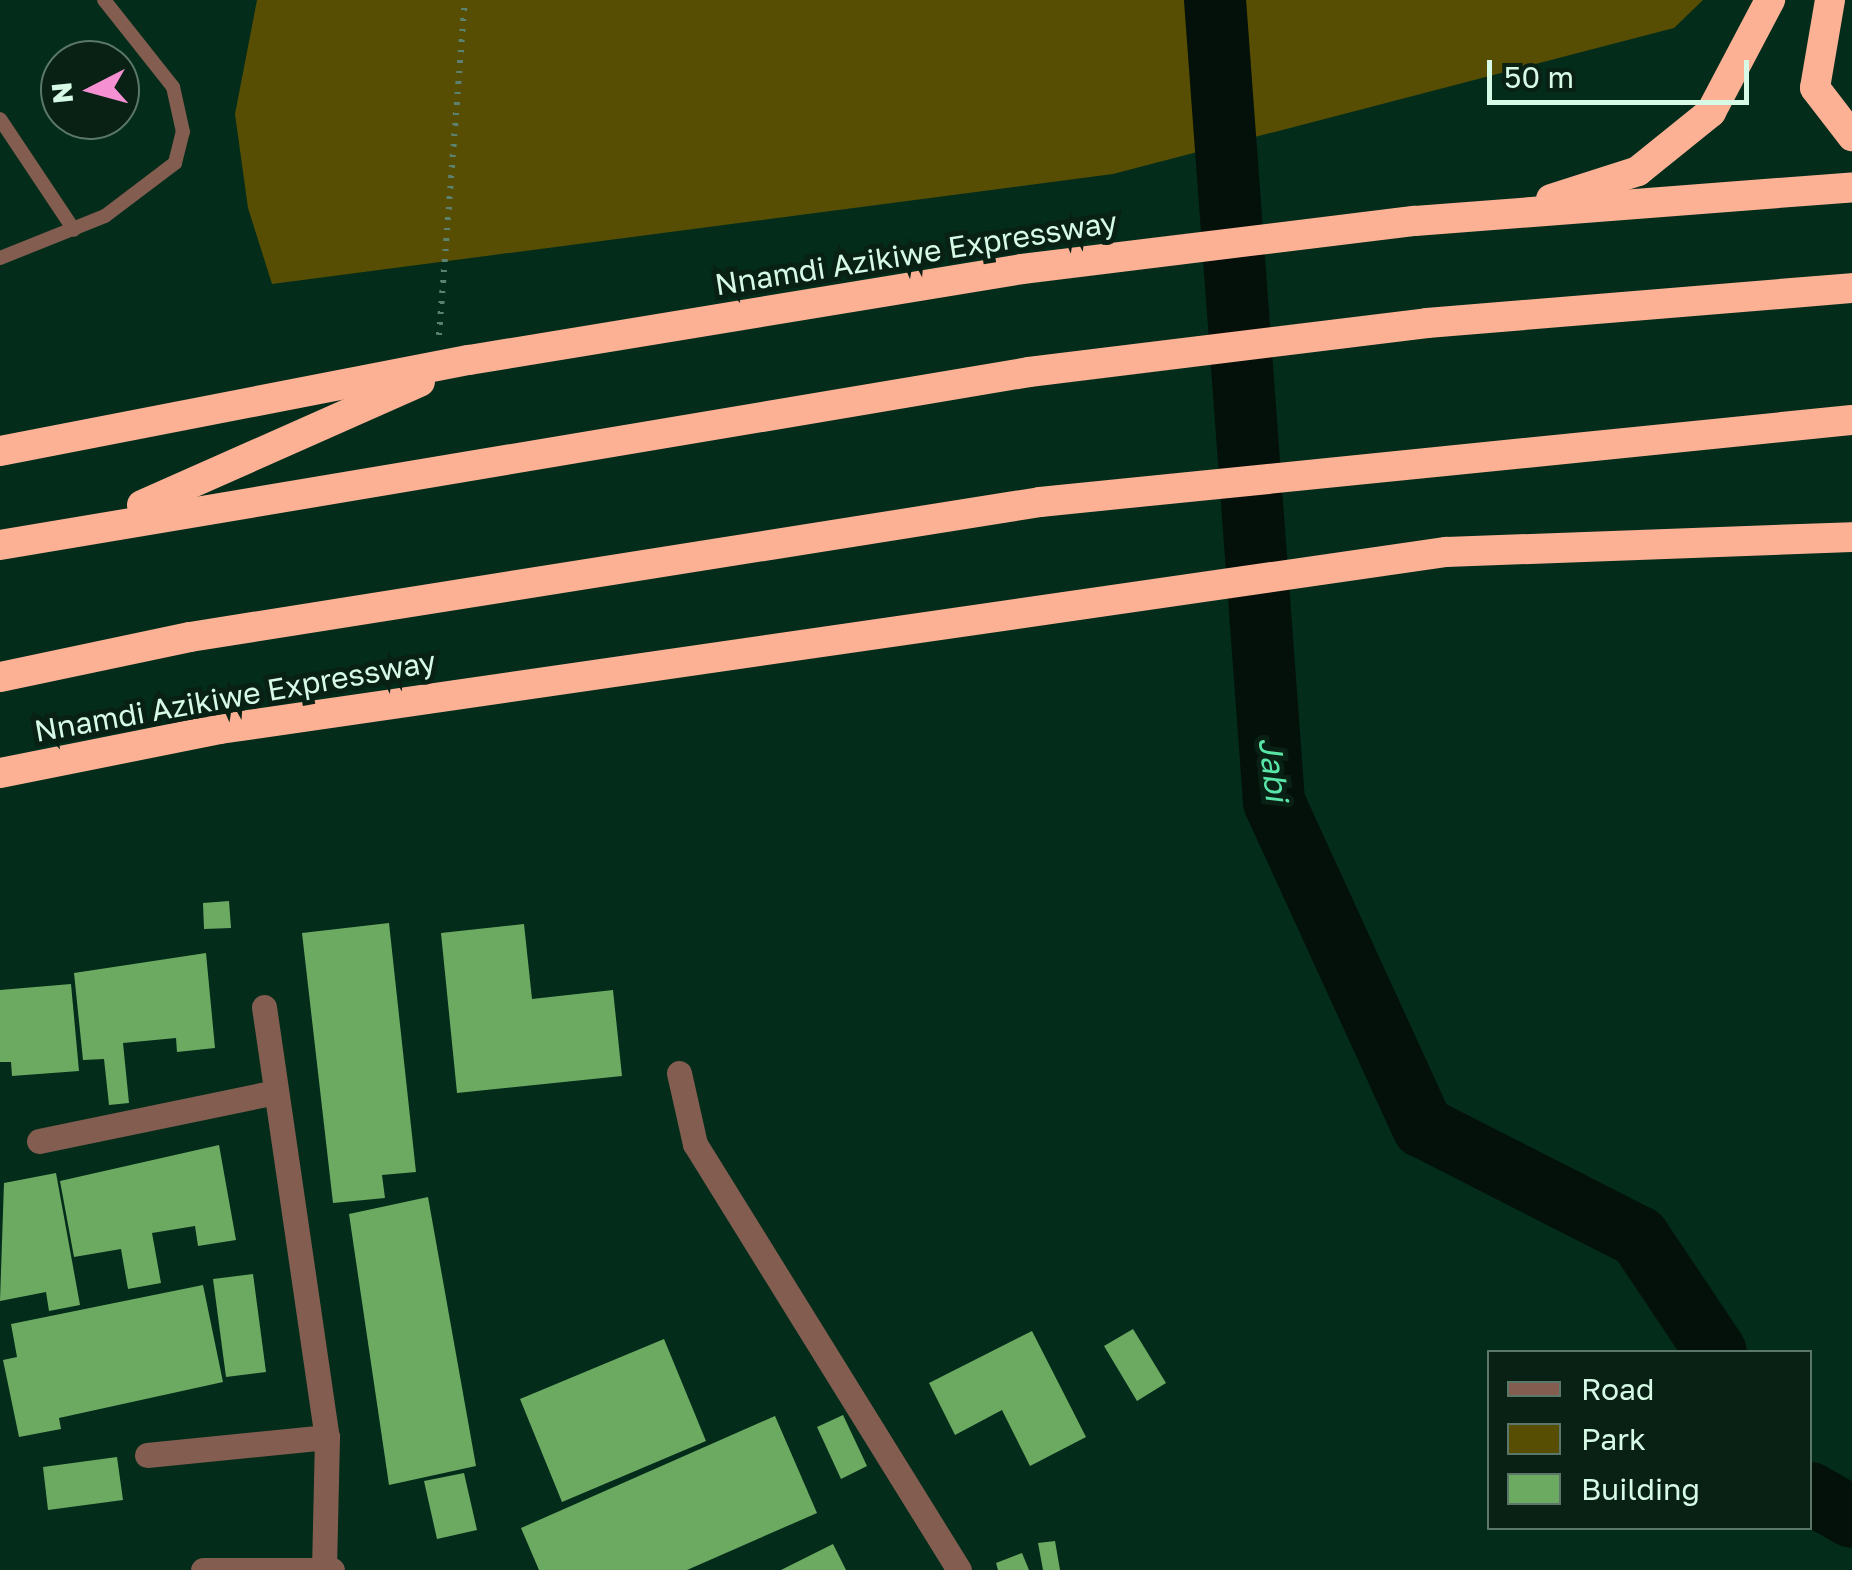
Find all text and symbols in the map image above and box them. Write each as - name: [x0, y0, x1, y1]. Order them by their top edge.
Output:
- north arrow: [40, 40, 140, 140]
- scale bar: [1492, 40, 1754, 102]
- text: 50 m: [1504, 59, 1574, 95]
- text: N: [44, 81, 79, 105]
- street label: Nnamdi Azikiwe Expressway: [712, 203, 1120, 303]
- street label: Nnamdi Azikiwe Expressway: [31, 643, 439, 749]
- water label: Jabi: [1251, 735, 1297, 803]
- legend: [1487, 1350, 1812, 1530]
- text: Road: [1581, 1371, 1655, 1407]
- text: Park: [1581, 1421, 1646, 1457]
- text: Building: [1581, 1471, 1700, 1507]

